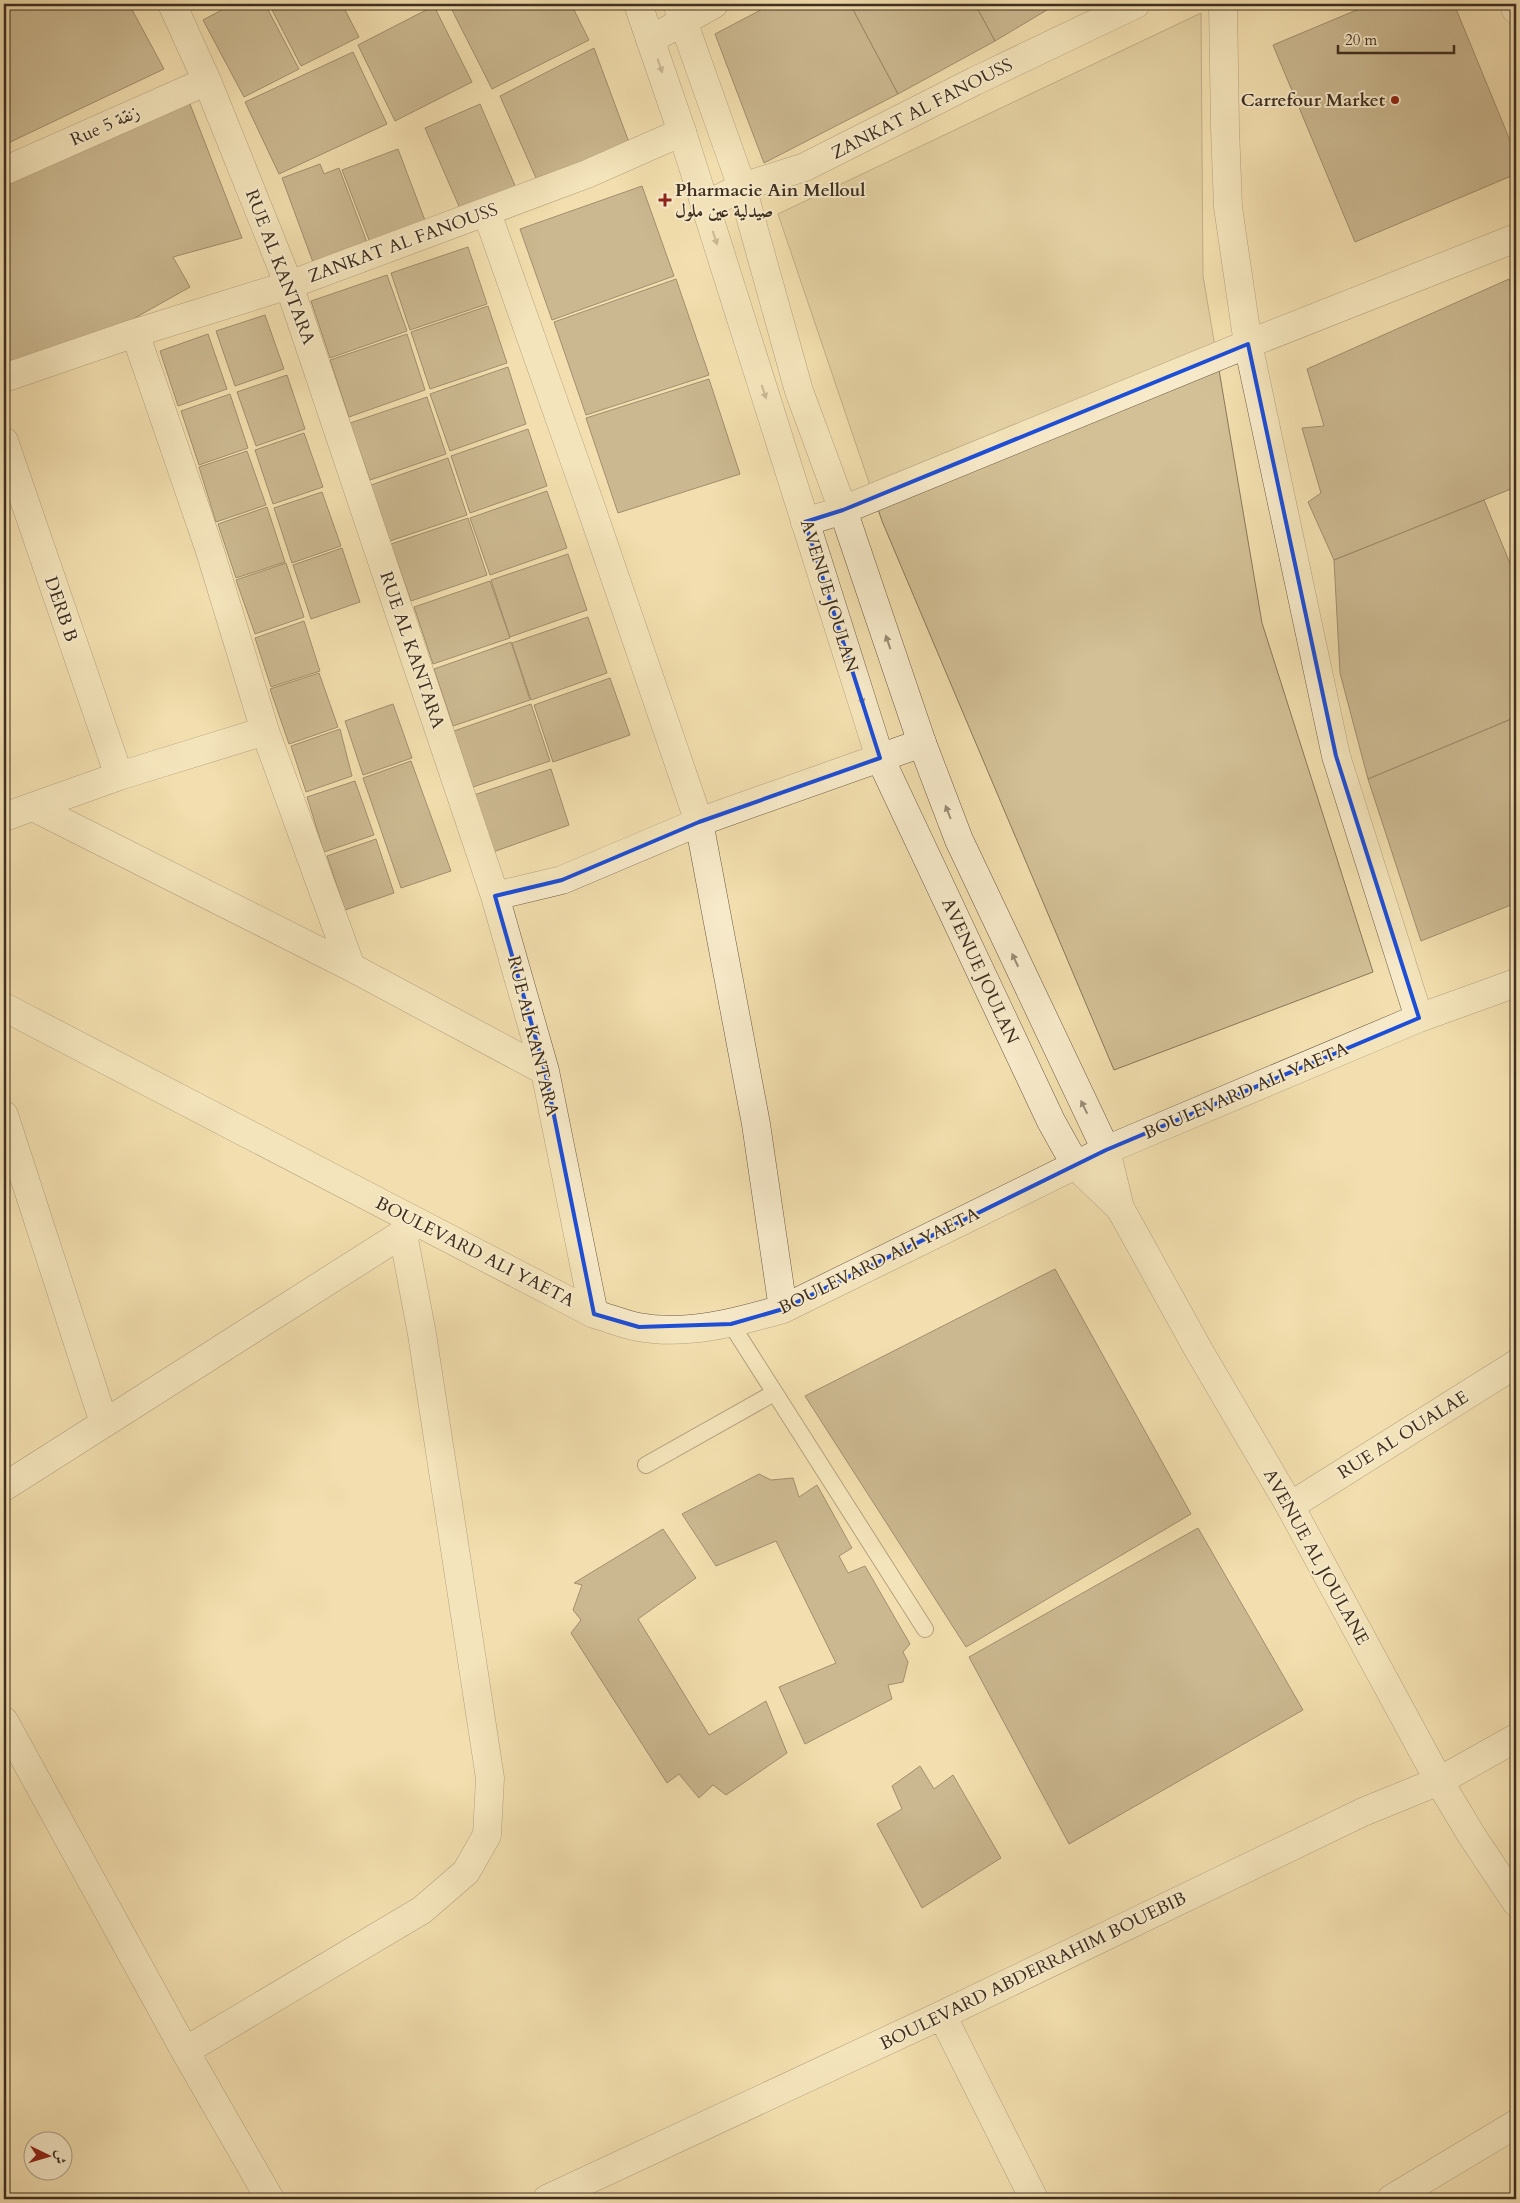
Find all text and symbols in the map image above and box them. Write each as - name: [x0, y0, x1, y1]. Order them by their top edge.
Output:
- scale bar: [1338, 22, 1454, 54]
- text: 20 m: [1345, 30, 1377, 50]
- street label: ZANKAT AL FANOUSS: [827, 52, 1017, 166]
- one-way arrow: [656, 59, 664, 74]
- place label: Carrefour Market: [1241, 88, 1386, 113]
- marker: Carrefour Market: [1389, 94, 1401, 106]
- street label: Rue 5 زنقة: [66, 100, 144, 152]
- place label: Pharmacie Ain Melloul صيدلية عين ملول: [675, 178, 866, 224]
- street label: RUE AL KANTARA: [239, 186, 321, 348]
- marker: Pharmacie Ain Melloul صيدلية عين ملول: [659, 194, 671, 206]
- street label: ZANKAT AL FANOUSS: [305, 197, 501, 289]
- one-way arrow: [712, 230, 719, 245]
- one-way arrow: [761, 385, 769, 400]
- street label: AVENUE JOULAN: [794, 517, 864, 676]
- street label: RUE AL KANTARA: [373, 568, 451, 732]
- street label: DERB B: [38, 573, 84, 645]
- one-way arrow: [883, 634, 891, 649]
- one-way arrow: [857, 690, 865, 705]
- one-way arrow: [944, 804, 951, 819]
- street label: AVENUE JOULAN: [935, 894, 1025, 1049]
- street label: RUE AL KANTARA: [501, 953, 565, 1119]
- one-way arrow: [1011, 953, 1019, 967]
- street label: BOULEVARD ALI YAETA: [1140, 1036, 1353, 1146]
- one-way arrow: [1080, 1099, 1089, 1114]
- street label: BOULEVARD ALI YAETA: [371, 1191, 579, 1313]
- street label: BOULEVARD ALI YAETA: [774, 1201, 984, 1321]
- street label: RUE AL OUALAE: [1333, 1385, 1473, 1485]
- street label: AVENUE AL JOULANE: [1257, 1464, 1375, 1650]
- street label: BOULEVARD ABDERRAHIM BOUEBIB: [876, 1886, 1190, 2056]
- north arrow: [22, 2130, 72, 2180]
- text: ش: [50, 2149, 71, 2165]

